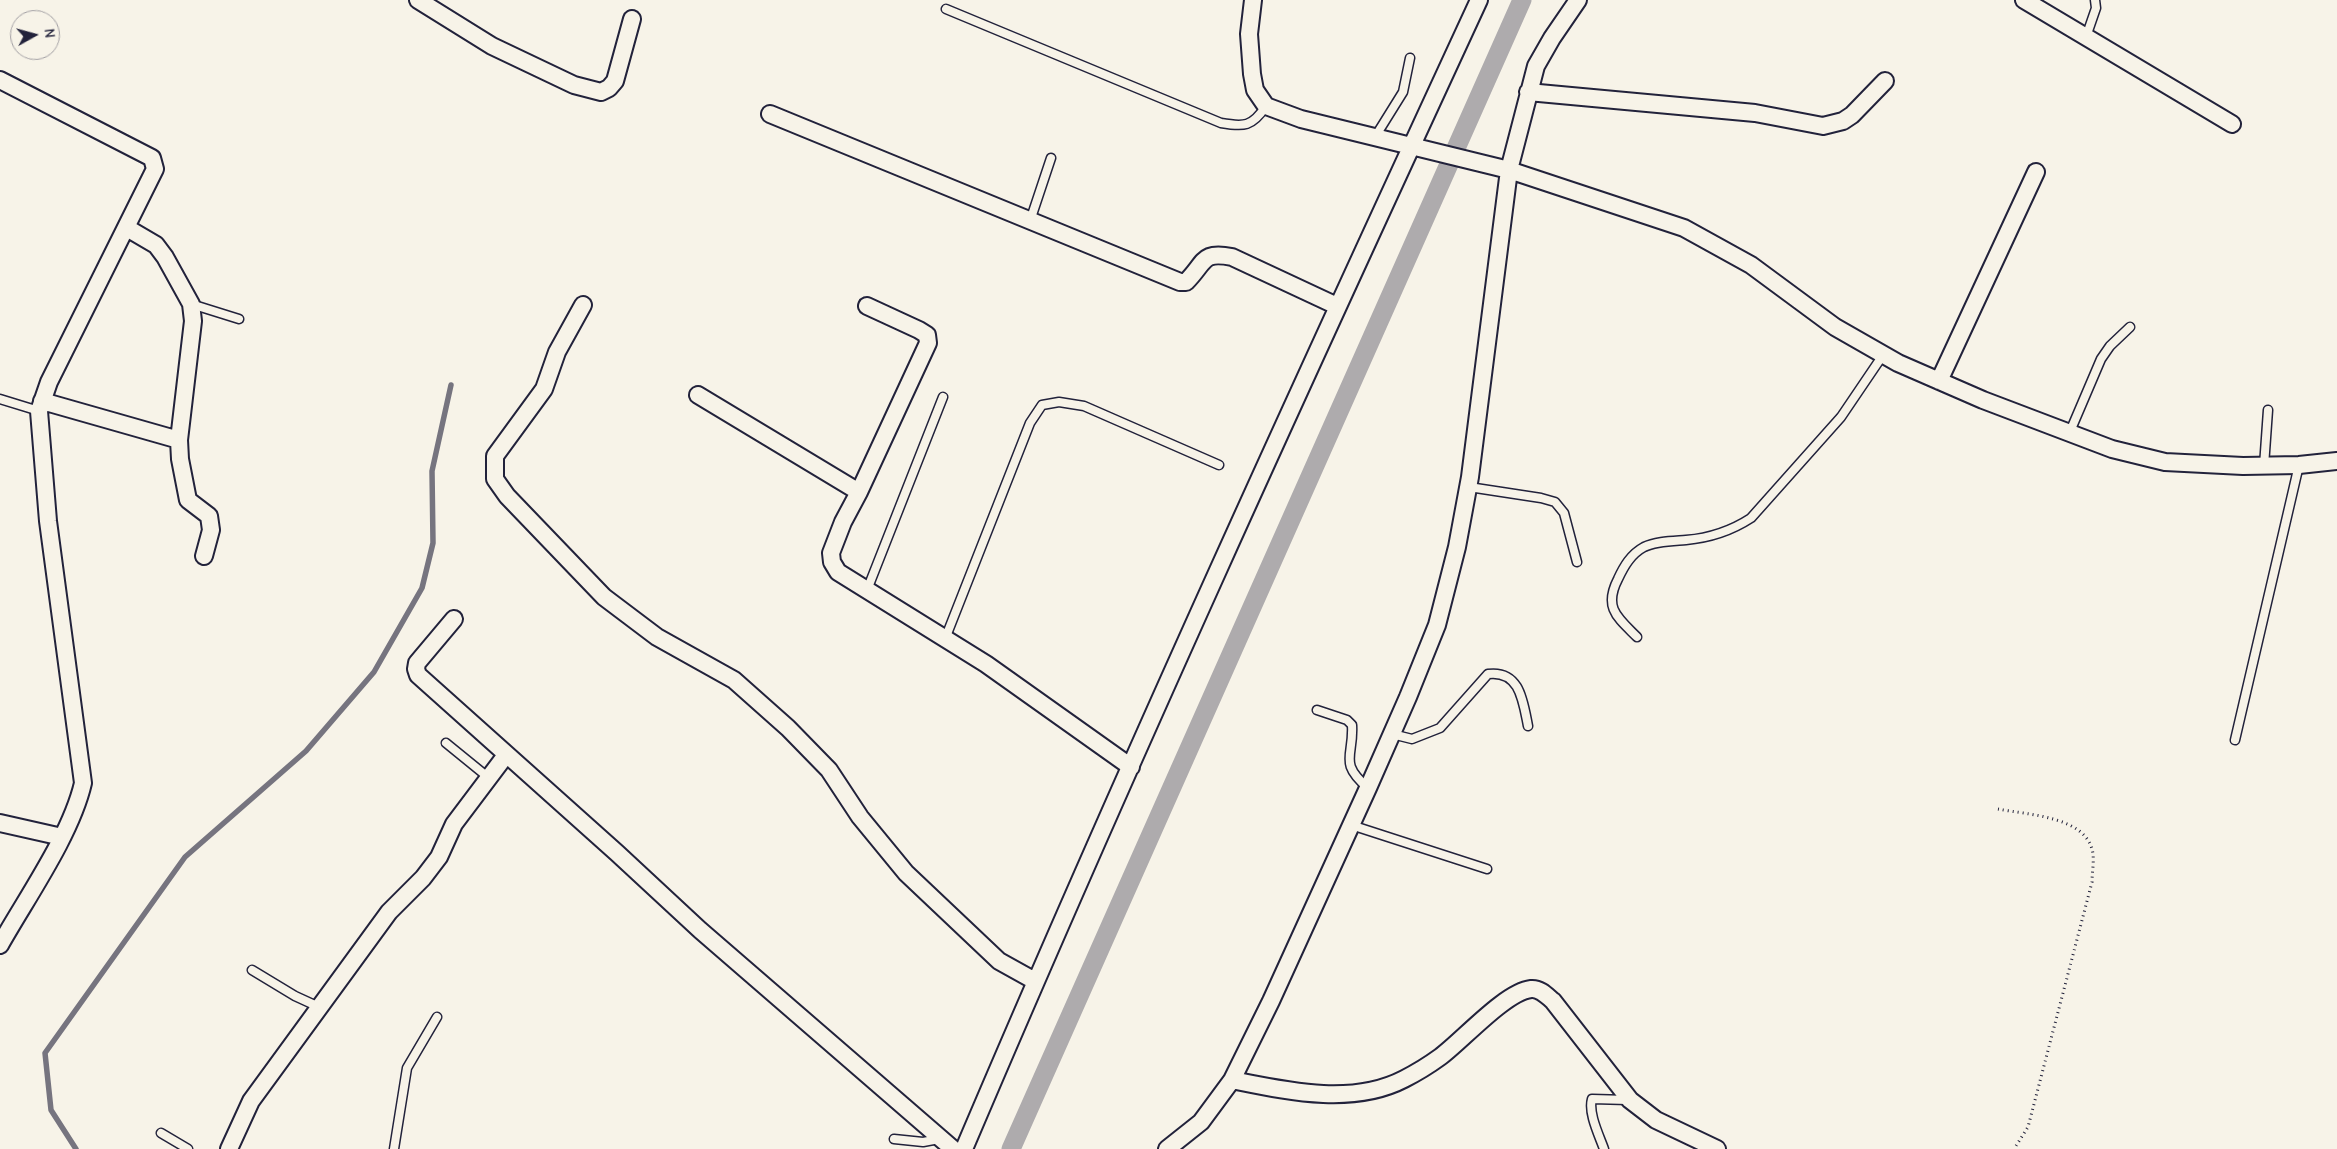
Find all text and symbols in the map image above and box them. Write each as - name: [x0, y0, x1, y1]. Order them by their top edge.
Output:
- north arrow: [10, 10, 60, 60]
- text: N: [40, 28, 58, 39]

